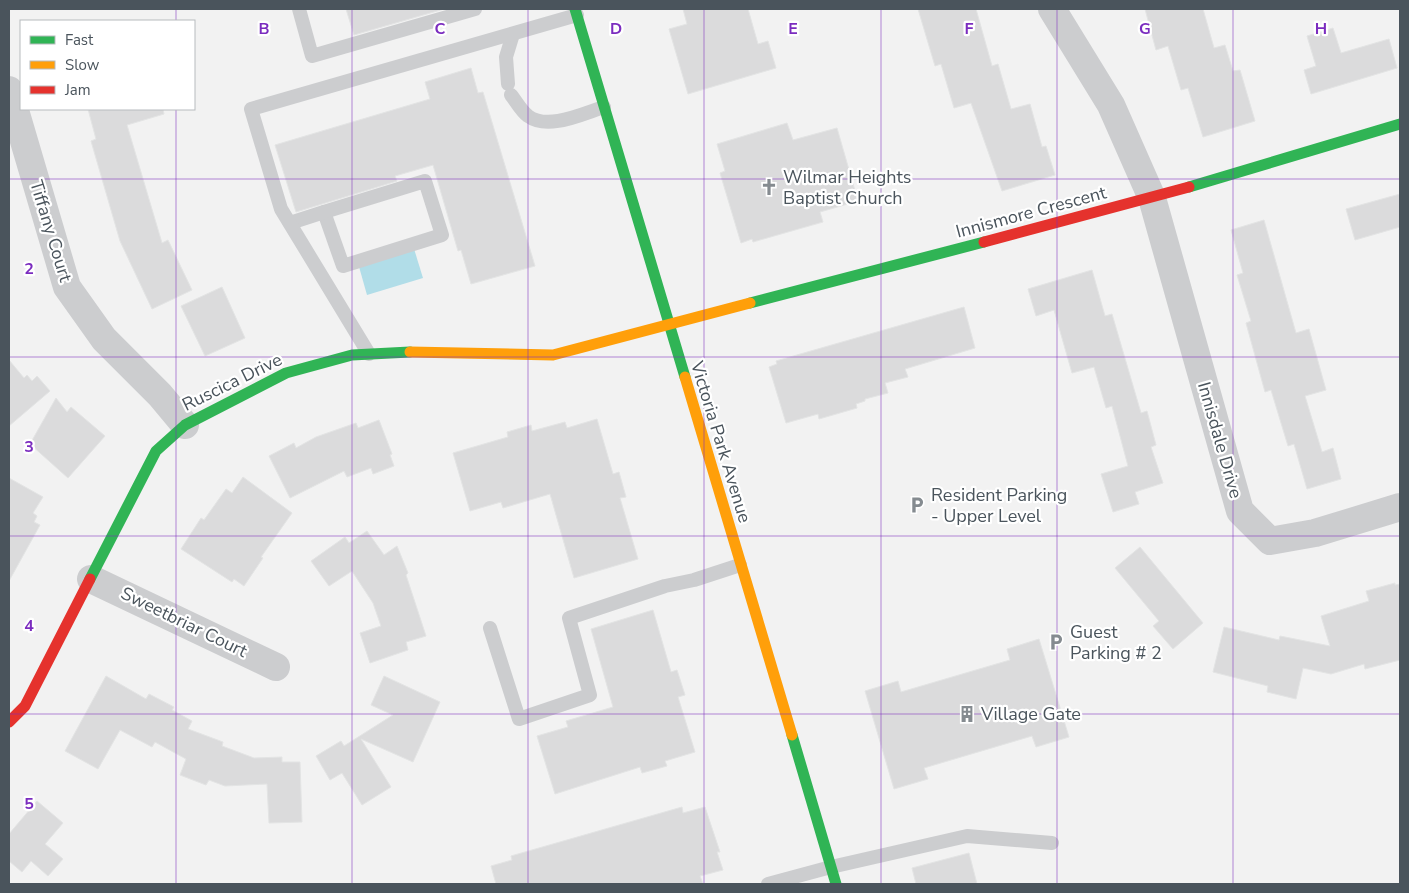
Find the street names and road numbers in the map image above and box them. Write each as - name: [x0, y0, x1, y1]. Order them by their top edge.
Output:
- street label: Tiffany Court: [24, 177, 78, 285]
- street label: Innismore Crescent: [953, 180, 1110, 244]
- street label: Ruscica Drive: [178, 347, 286, 417]
- street label: Victoria Park Avenue: [685, 357, 757, 526]
- street label: Innisdale Drive: [1192, 379, 1248, 501]
- street label: Sweetbriar Court: [117, 581, 252, 663]

